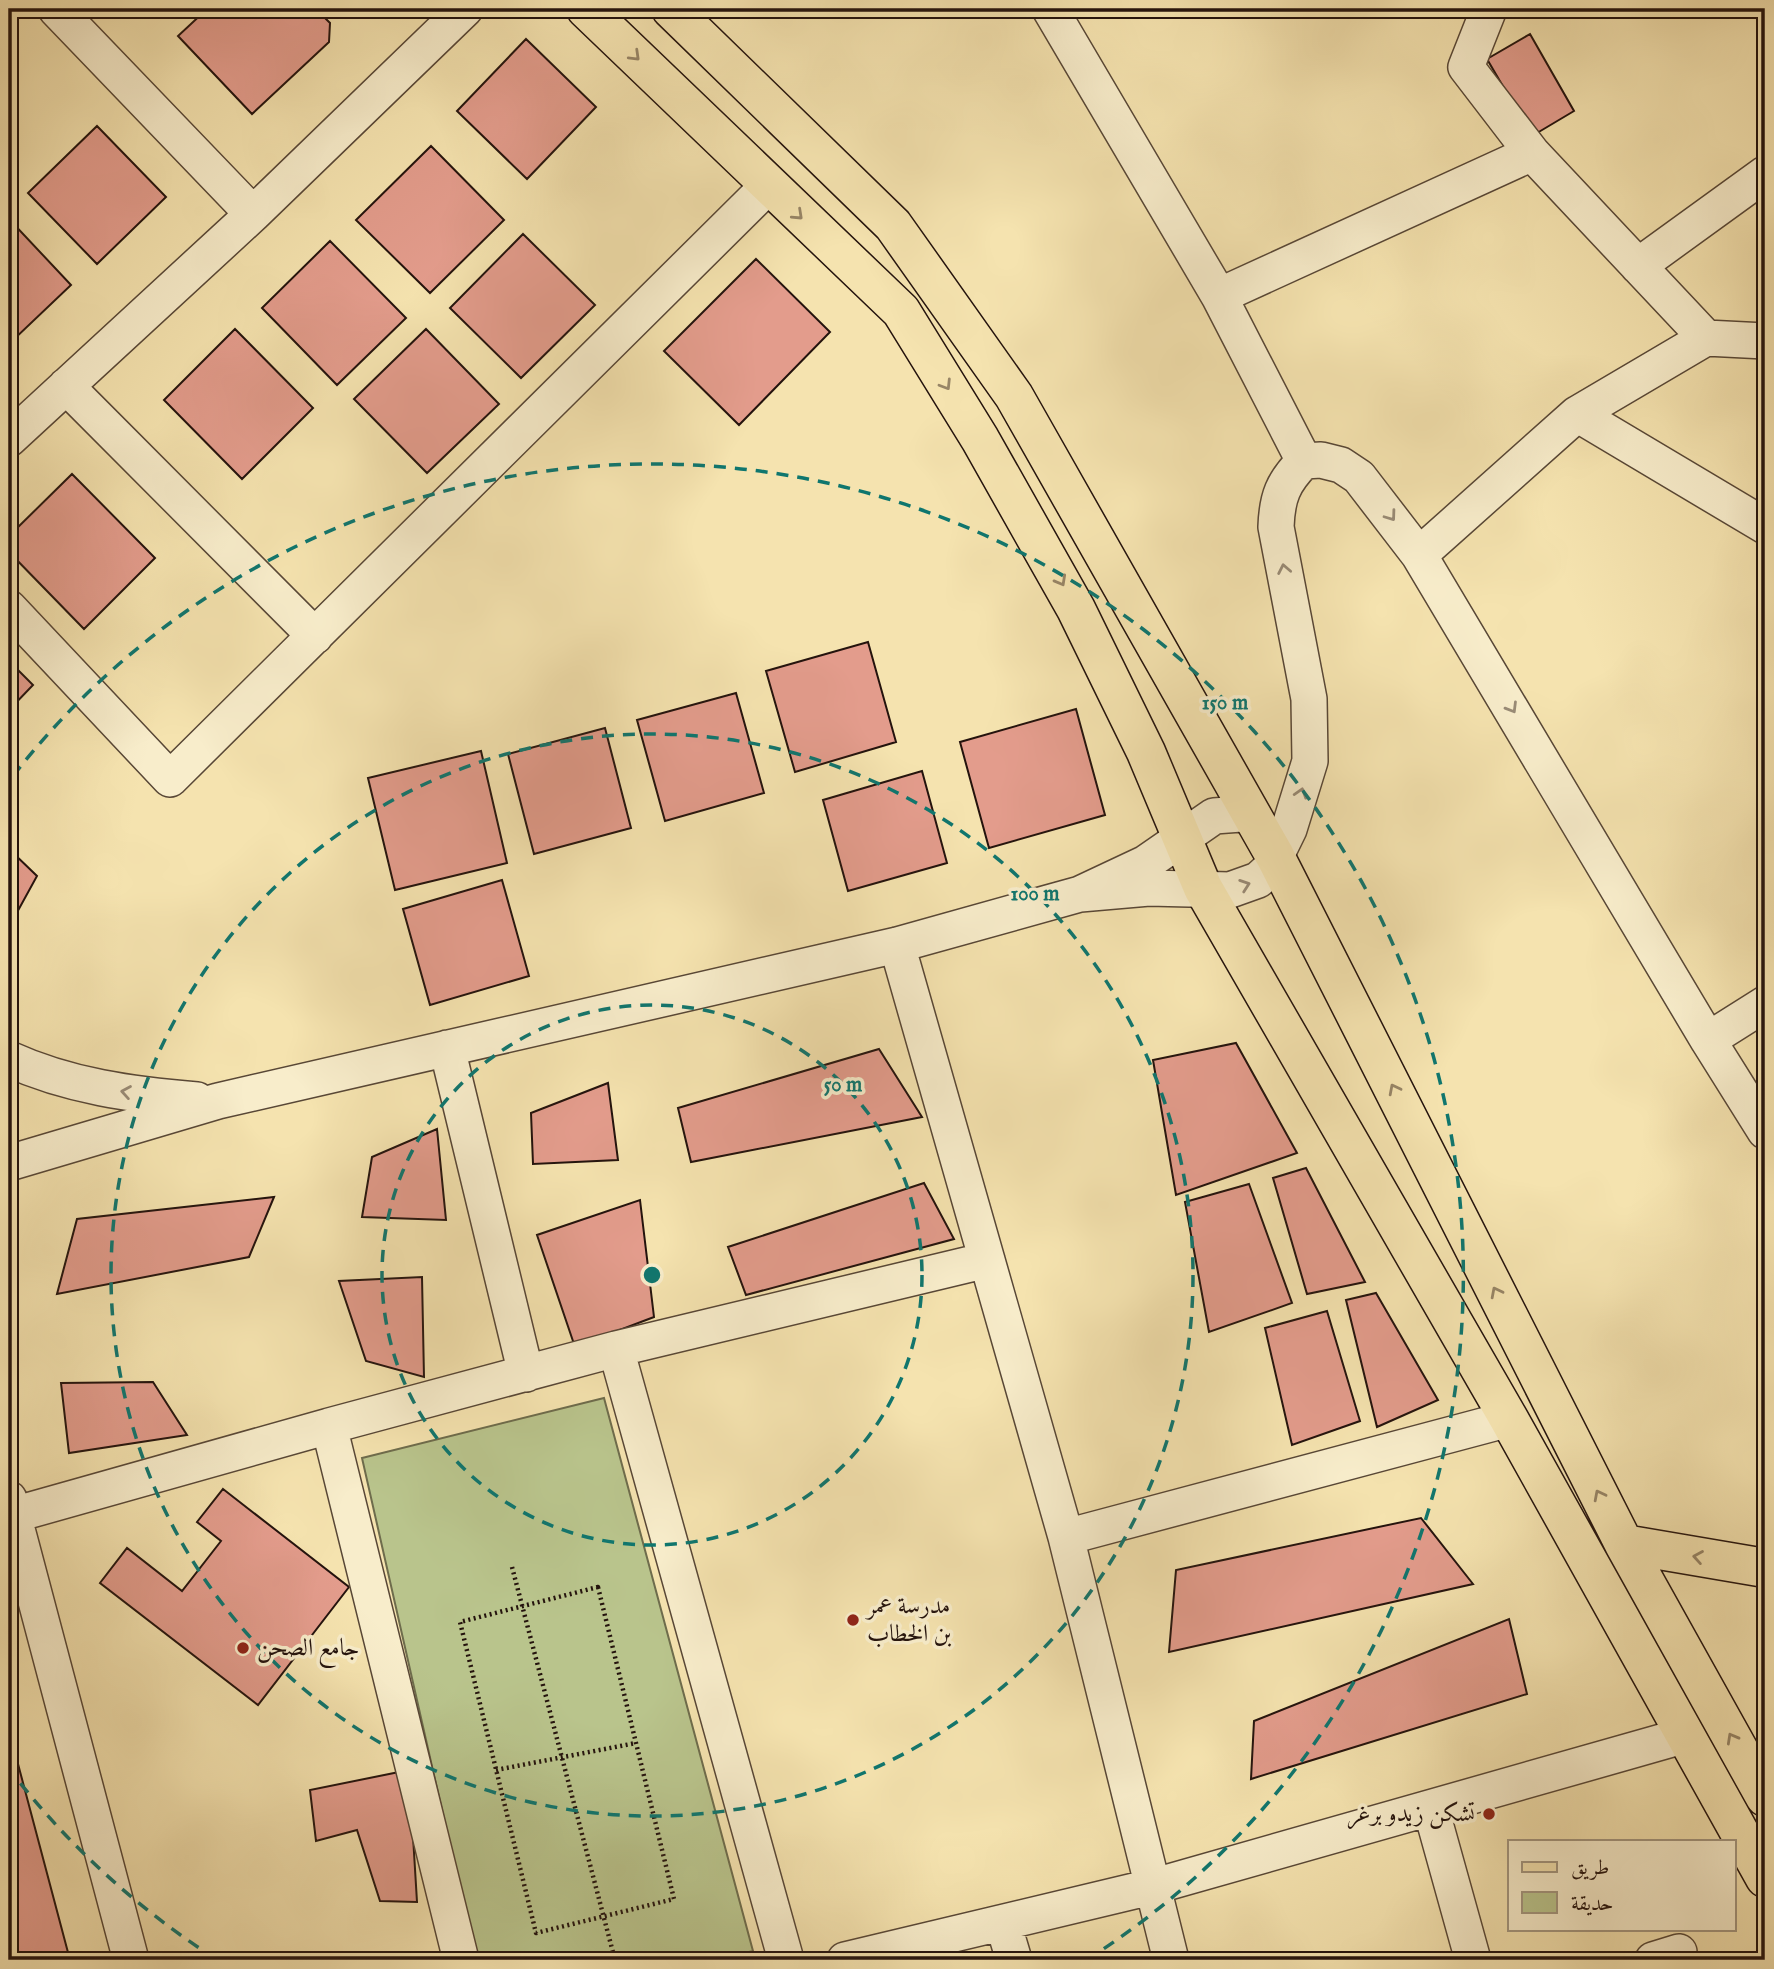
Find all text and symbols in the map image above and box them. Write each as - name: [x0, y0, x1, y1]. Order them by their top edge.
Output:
- one-way arrow: [626, 48, 639, 61]
- one-way arrow: [790, 206, 803, 219]
- one-way arrow: [938, 377, 951, 390]
- one-way arrow: [1382, 508, 1395, 521]
- one-way arrow: [1278, 563, 1293, 575]
- one-way arrow: [1053, 574, 1066, 587]
- text: 150 m: [1202, 690, 1249, 717]
- one-way arrow: [1503, 701, 1516, 714]
- one-way arrow: [1293, 787, 1308, 799]
- one-way arrow: [1239, 879, 1251, 893]
- text: 100 m: [1010, 881, 1060, 908]
- text: 50 m: [824, 1072, 863, 1099]
- one-way arrow: [1388, 1084, 1402, 1096]
- one-way arrow: [120, 1086, 132, 1101]
- centre of rings: [640, 1263, 664, 1287]
- one-way arrow: [1491, 1287, 1505, 1299]
- one-way arrow: [1594, 1490, 1608, 1502]
- one-way arrow: [1692, 1550, 1704, 1565]
- place label: مدرسة عمر بن الخطاب: [864, 1591, 952, 1650]
- marker: مدرسة عمر بن الخطاب: [845, 1612, 861, 1628]
- place label: جامع الصحن: [257, 1633, 360, 1669]
- marker: جامع الصحن: [235, 1640, 251, 1656]
- one-way arrow: [1727, 1732, 1740, 1745]
- place label: تشكن زيدو برغر: [1348, 1799, 1475, 1830]
- marker: تشكن زيدو برغر: [1481, 1806, 1497, 1822]
- legend: [1508, 1840, 1736, 1930]
- text: طريق: [1571, 1855, 1609, 1882]
- text: حديقة: [1571, 1891, 1614, 1918]

